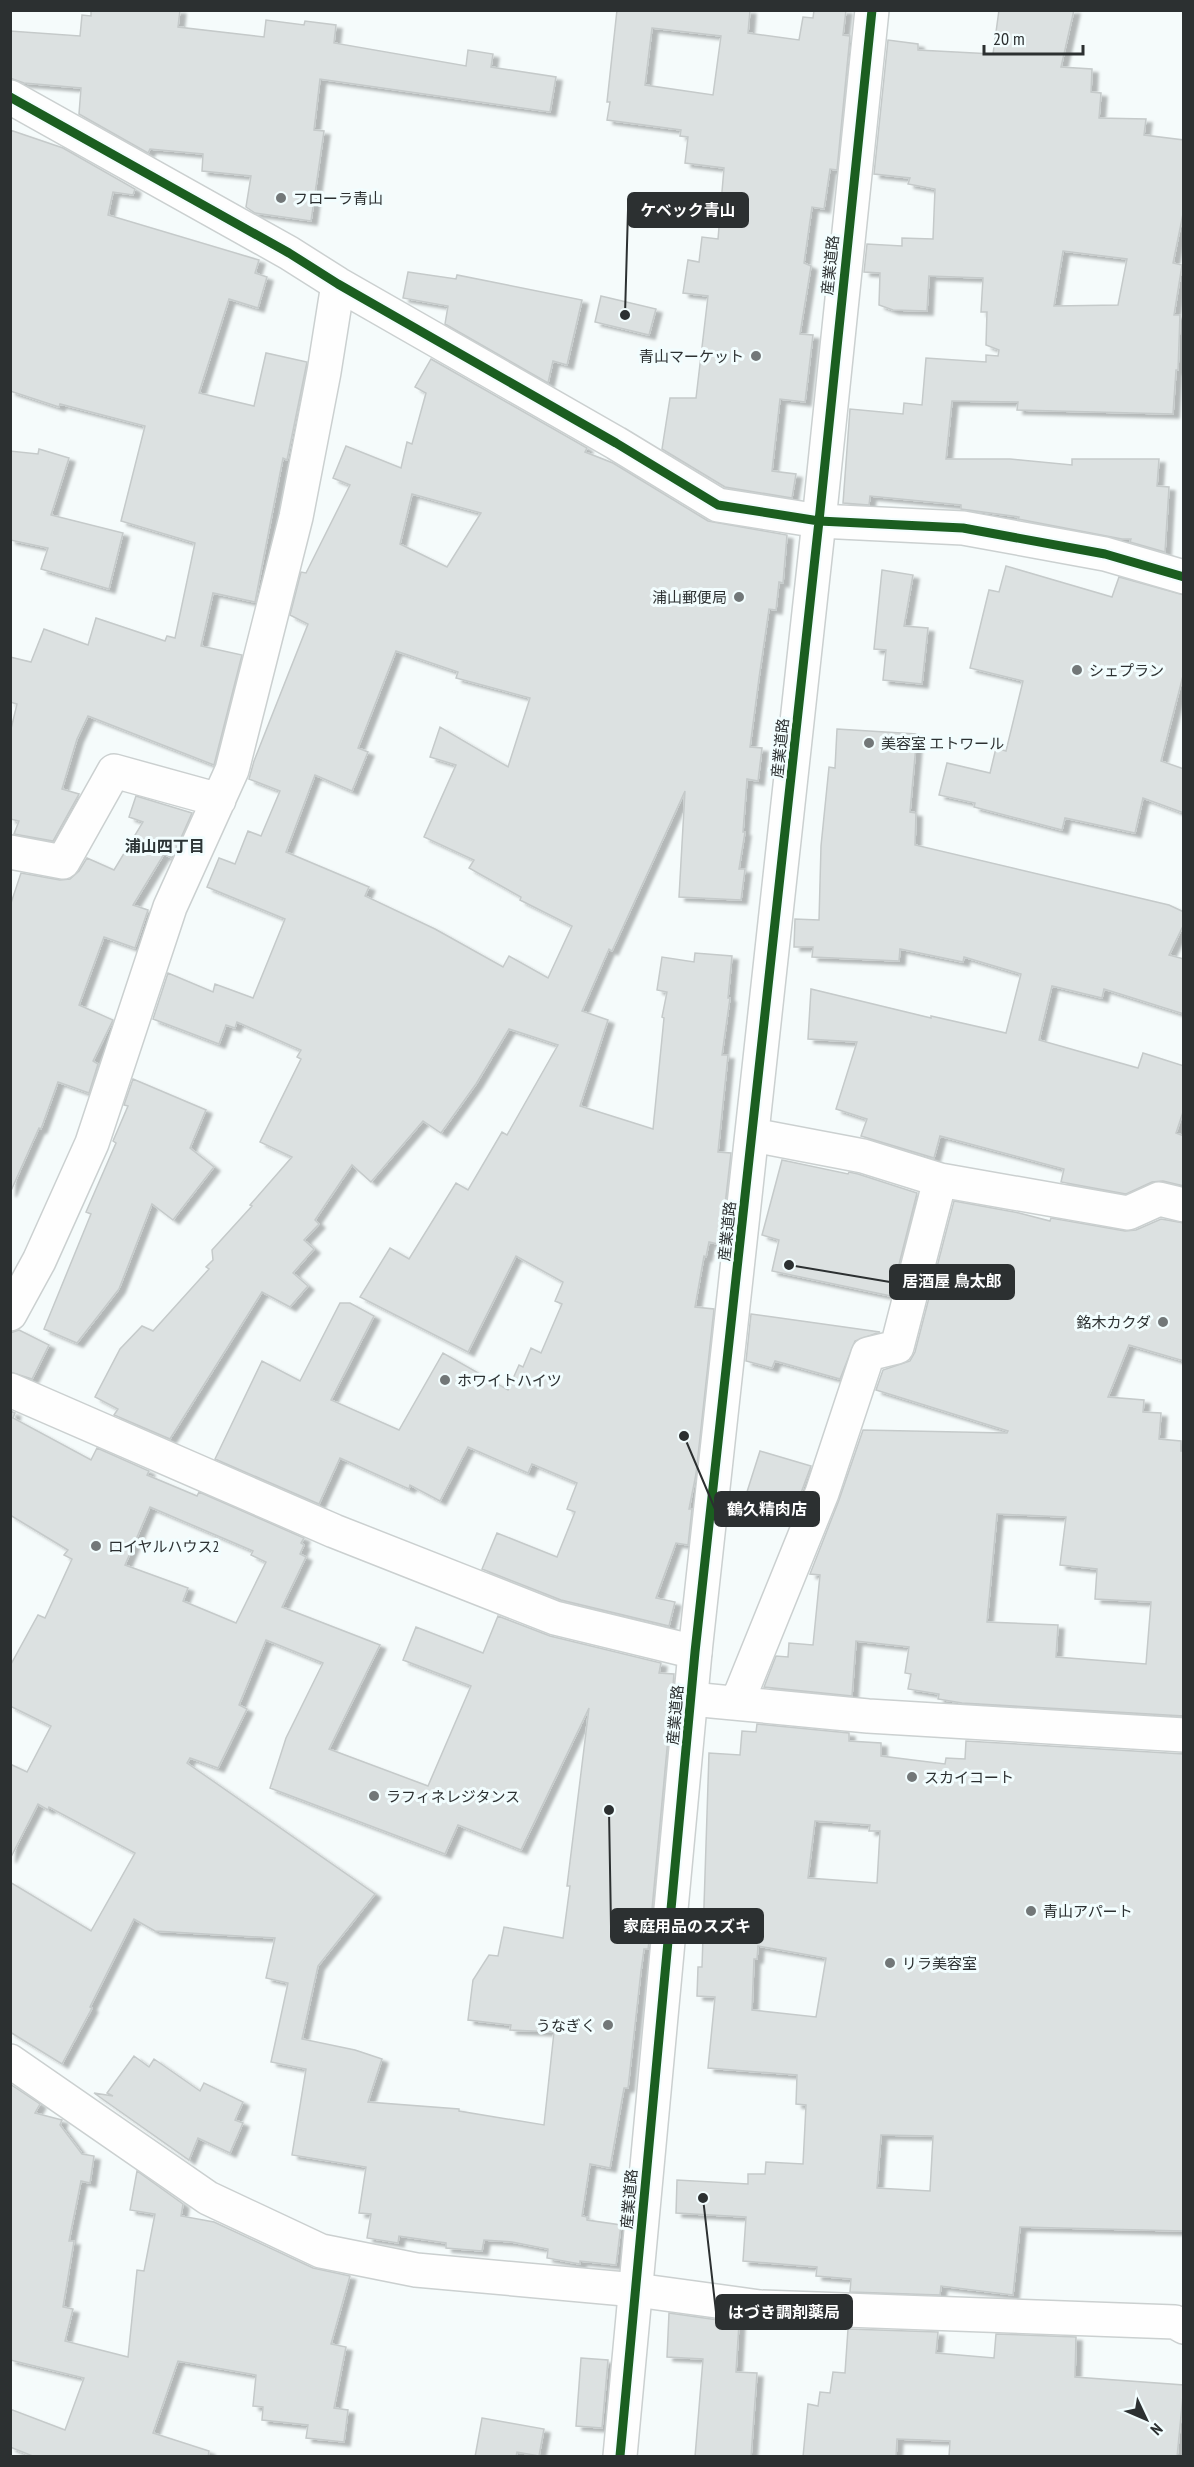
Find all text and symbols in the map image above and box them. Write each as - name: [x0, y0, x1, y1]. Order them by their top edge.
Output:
- scale bar: [984, 18, 1083, 56]
- text: 20 m: [993, 27, 1025, 50]
- place label: フローラ青山: [293, 189, 383, 208]
- marker: フローラ青山: [274, 191, 288, 205]
- callout: ケベック青山: [628, 193, 748, 227]
- text: ケベック青山: [640, 200, 736, 220]
- street label: 産業道路: [817, 234, 843, 296]
- place label: 青山マーケット: [639, 347, 744, 366]
- marker: 青山マーケット: [749, 349, 763, 363]
- place label: 浦山郵便局: [652, 588, 727, 607]
- marker: 浦山郵便局: [732, 590, 746, 604]
- place label: シェプラン: [1089, 661, 1164, 680]
- marker: シェプラン: [1070, 663, 1084, 677]
- street label: 産業道路: [767, 717, 793, 779]
- place label: 美容室 エトワール: [881, 734, 1004, 753]
- marker: 美容室 エトワール: [862, 736, 876, 750]
- district label: 浦山四丁目: [125, 836, 205, 856]
- street label: 産業道路: [714, 1200, 740, 1262]
- callout: 居酒屋 鳥太郎: [890, 1265, 1014, 1299]
- text: 居酒屋 鳥太郎: [902, 1271, 1002, 1291]
- place label: 銘木カクダ: [1077, 1313, 1151, 1332]
- marker: 銘木カクダ: [1156, 1315, 1170, 1329]
- place label: ホワイトハイツ: [457, 1371, 562, 1390]
- marker: ホワイトハイツ: [438, 1373, 452, 1387]
- callout: 鶴久精肉店: [715, 1492, 819, 1526]
- text: 鶴久精肉店: [727, 1499, 807, 1519]
- place label: ロイヤルハウス2: [108, 1537, 219, 1556]
- marker: ロイヤルハウス2: [89, 1539, 103, 1553]
- street label: 産業道路: [663, 1684, 687, 1746]
- place label: スカイコート: [924, 1768, 1014, 1787]
- marker: スカイコート: [905, 1770, 919, 1784]
- place label: ラフィネレジタンス: [386, 1787, 520, 1806]
- marker: ラフィネレジタンス: [367, 1789, 381, 1803]
- place label: 青山アパート: [1043, 1902, 1133, 1921]
- marker: 青山アパート: [1024, 1904, 1038, 1918]
- callout: 家庭用品のスズキ: [611, 1909, 763, 1943]
- text: 家庭用品のスズキ: [623, 1916, 751, 1936]
- place label: リラ美容室: [902, 1954, 977, 1973]
- marker: リラ美容室: [883, 1956, 897, 1970]
- place label: うなぎく: [536, 2016, 596, 2035]
- marker: うなぎく: [601, 2018, 615, 2032]
- street label: 産業道路: [617, 2168, 641, 2230]
- callout: はづき調剤薬局: [716, 2295, 852, 2329]
- text: はづき調剤薬局: [728, 2302, 840, 2322]
- north arrow: [1116, 2389, 1176, 2449]
- text: N: [1147, 2419, 1167, 2439]

